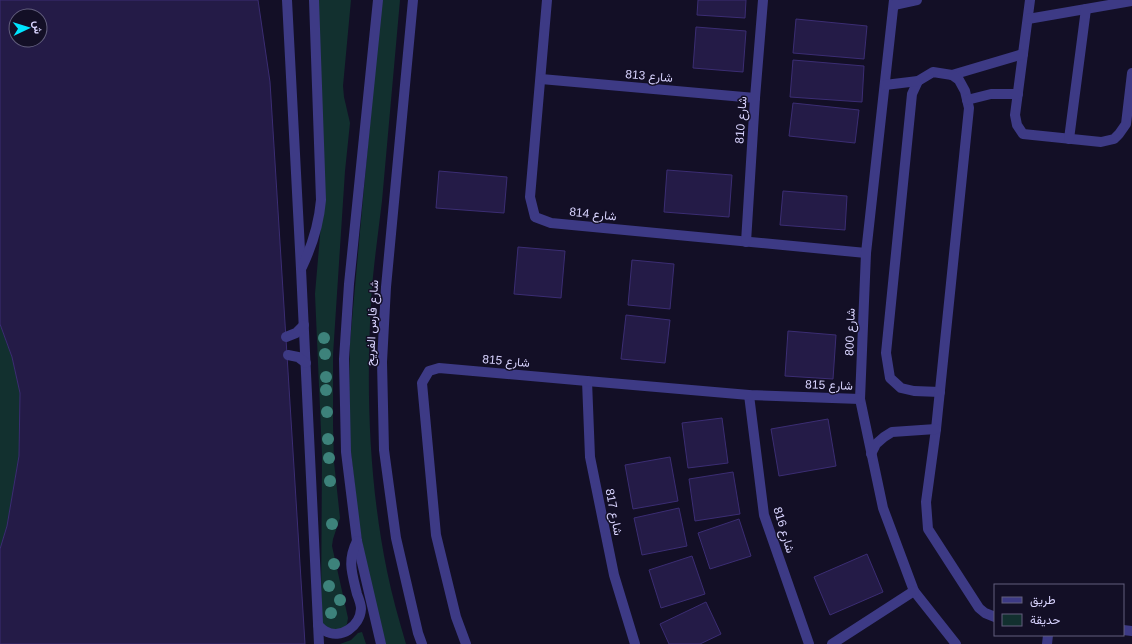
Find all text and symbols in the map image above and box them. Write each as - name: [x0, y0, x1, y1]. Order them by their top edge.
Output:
- north arrow: [8, 8, 48, 48]
- text: ش: [31, 20, 44, 34]
- street label: شارع 813: [625, 67, 673, 87]
- street label: شارع 810: [732, 96, 752, 144]
- street label: شارع 814: [568, 205, 617, 225]
- street label: شارع فارس الفريح: [363, 280, 383, 367]
- street label: شارع 800: [842, 308, 860, 356]
- street label: شارع 815: [482, 352, 530, 372]
- street label: شارع 815: [805, 377, 853, 395]
- street label: شارع 817: [601, 487, 625, 537]
- street label: شارع 816: [768, 505, 798, 555]
- legend: [994, 584, 1124, 636]
- text: طريق: [1030, 593, 1056, 608]
- text: حديقة: [1030, 613, 1060, 627]

